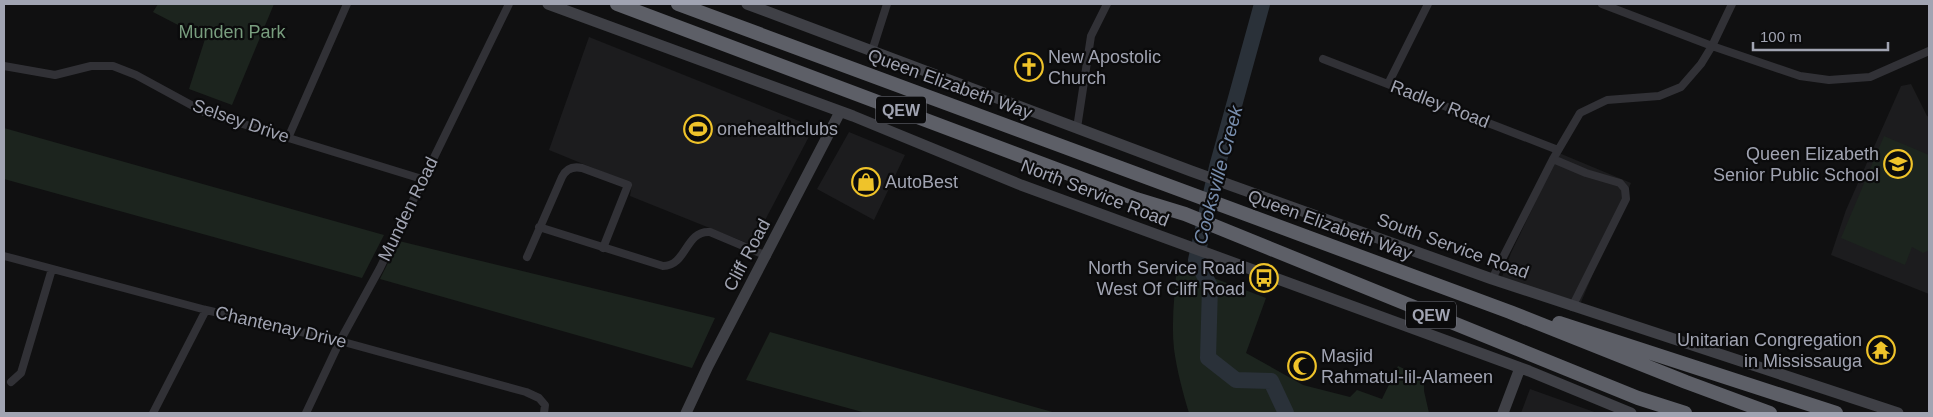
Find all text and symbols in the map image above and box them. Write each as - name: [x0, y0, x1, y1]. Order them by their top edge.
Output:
- scale bar: [1753, 20, 1888, 52]
- park label: Munden Park: [178, 22, 287, 42]
- text: 100 m: [1760, 28, 1802, 45]
- street label: Queen Elizabeth Way: [865, 45, 1035, 123]
- place label: New Apostolic Church: [1048, 47, 1161, 88]
- church icon: New Apostolic Church: [1014, 52, 1044, 82]
- street label: Radley Road: [1388, 76, 1492, 132]
- street label: Selsey Drive: [190, 95, 292, 147]
- road number: QEW: [876, 96, 926, 124]
- water label: Cooksville Creek: [1189, 102, 1247, 247]
- sports icon: onehealthclubs: [683, 114, 713, 144]
- place label: onehealthclubs: [717, 119, 838, 139]
- place label: Queen Elizabeth Senior Public School: [1713, 144, 1879, 185]
- school or university icon: Queen Elizabeth Senior Public School: [1883, 149, 1913, 179]
- street label: Munden Road: [374, 154, 442, 264]
- street label: North Service Road: [1018, 156, 1172, 230]
- shop icon: AutoBest: [851, 167, 881, 197]
- place label: AutoBest: [885, 172, 958, 192]
- street label: Queen Elizabeth Way: [1245, 186, 1415, 264]
- street label: South Service Road: [1374, 209, 1532, 283]
- street label: Cliff Road: [720, 216, 774, 294]
- place label: North Service Road West Of Cliff Road: [1088, 258, 1245, 299]
- bus stop icon: North Service Road West Of Cliff Road: [1249, 263, 1279, 293]
- street label: Chantenay Drive: [213, 302, 349, 352]
- road number: QEW: [1406, 302, 1456, 328]
- place label: Unitarian Congregation in Mississauga: [1677, 330, 1863, 371]
- temple icon: Unitarian Congregation in Mississauga: [1866, 335, 1896, 365]
- place label: Masjid Rahmatul-lil-Alameen: [1321, 346, 1493, 387]
- mosque icon: Masjid Rahmatul-lil-Alameen: [1287, 351, 1317, 381]

